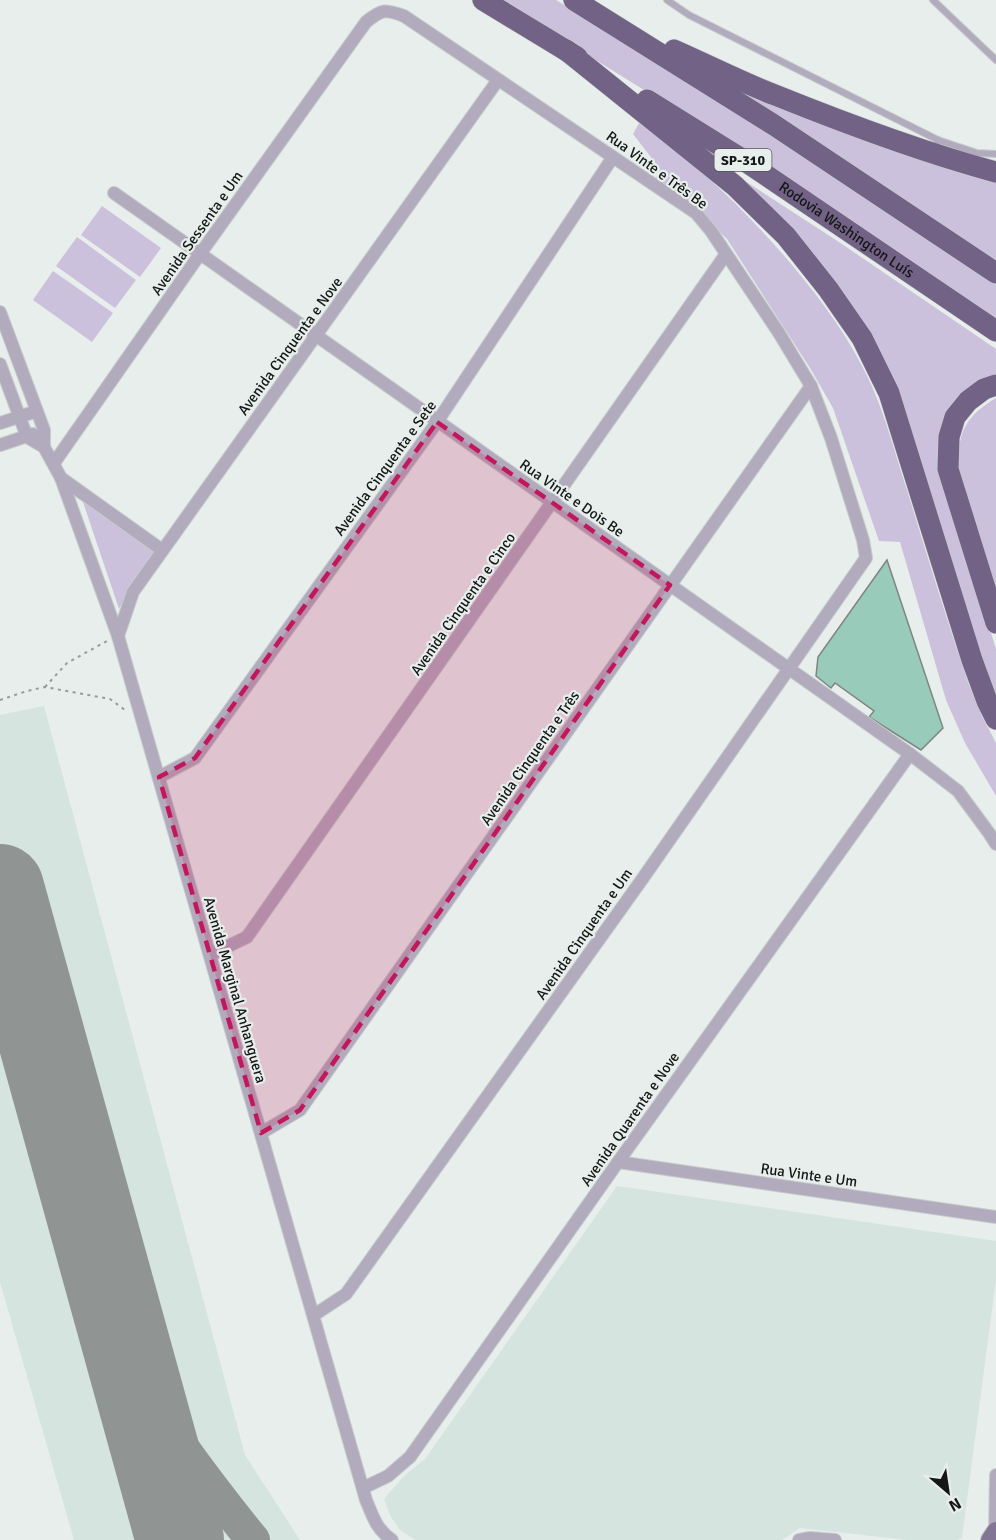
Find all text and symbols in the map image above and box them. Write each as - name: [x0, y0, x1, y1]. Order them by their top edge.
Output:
- street label: Rua Vinte e Três Be: [603, 127, 711, 213]
- road number: SP-310: [714, 149, 771, 171]
- street label: Avenida Sessenta e Um: [147, 167, 247, 299]
- street label: Rodovia Washington Luís: [775, 178, 918, 282]
- street label: Avenida Cinquenta e Nove: [234, 273, 346, 419]
- street label: Avenida Cinquenta e Sete: [330, 397, 440, 539]
- street label: Rua Vinte e Dois Be: [516, 455, 628, 541]
- street label: Avenida Cinquenta e Cinco: [407, 529, 519, 679]
- street label: Avenida Cinquenta e Três: [477, 687, 584, 829]
- street label: Avenida Cinquenta e Um: [532, 865, 636, 1003]
- street label: Avenida Marginal Anhanguera: [200, 895, 270, 1085]
- street label: Avenida Quarenta e Nove: [577, 1048, 683, 1190]
- street label: Rua Vinte e Um: [760, 1159, 859, 1191]
- north arrow: [918, 1462, 978, 1522]
- text: N: [945, 1493, 965, 1516]

